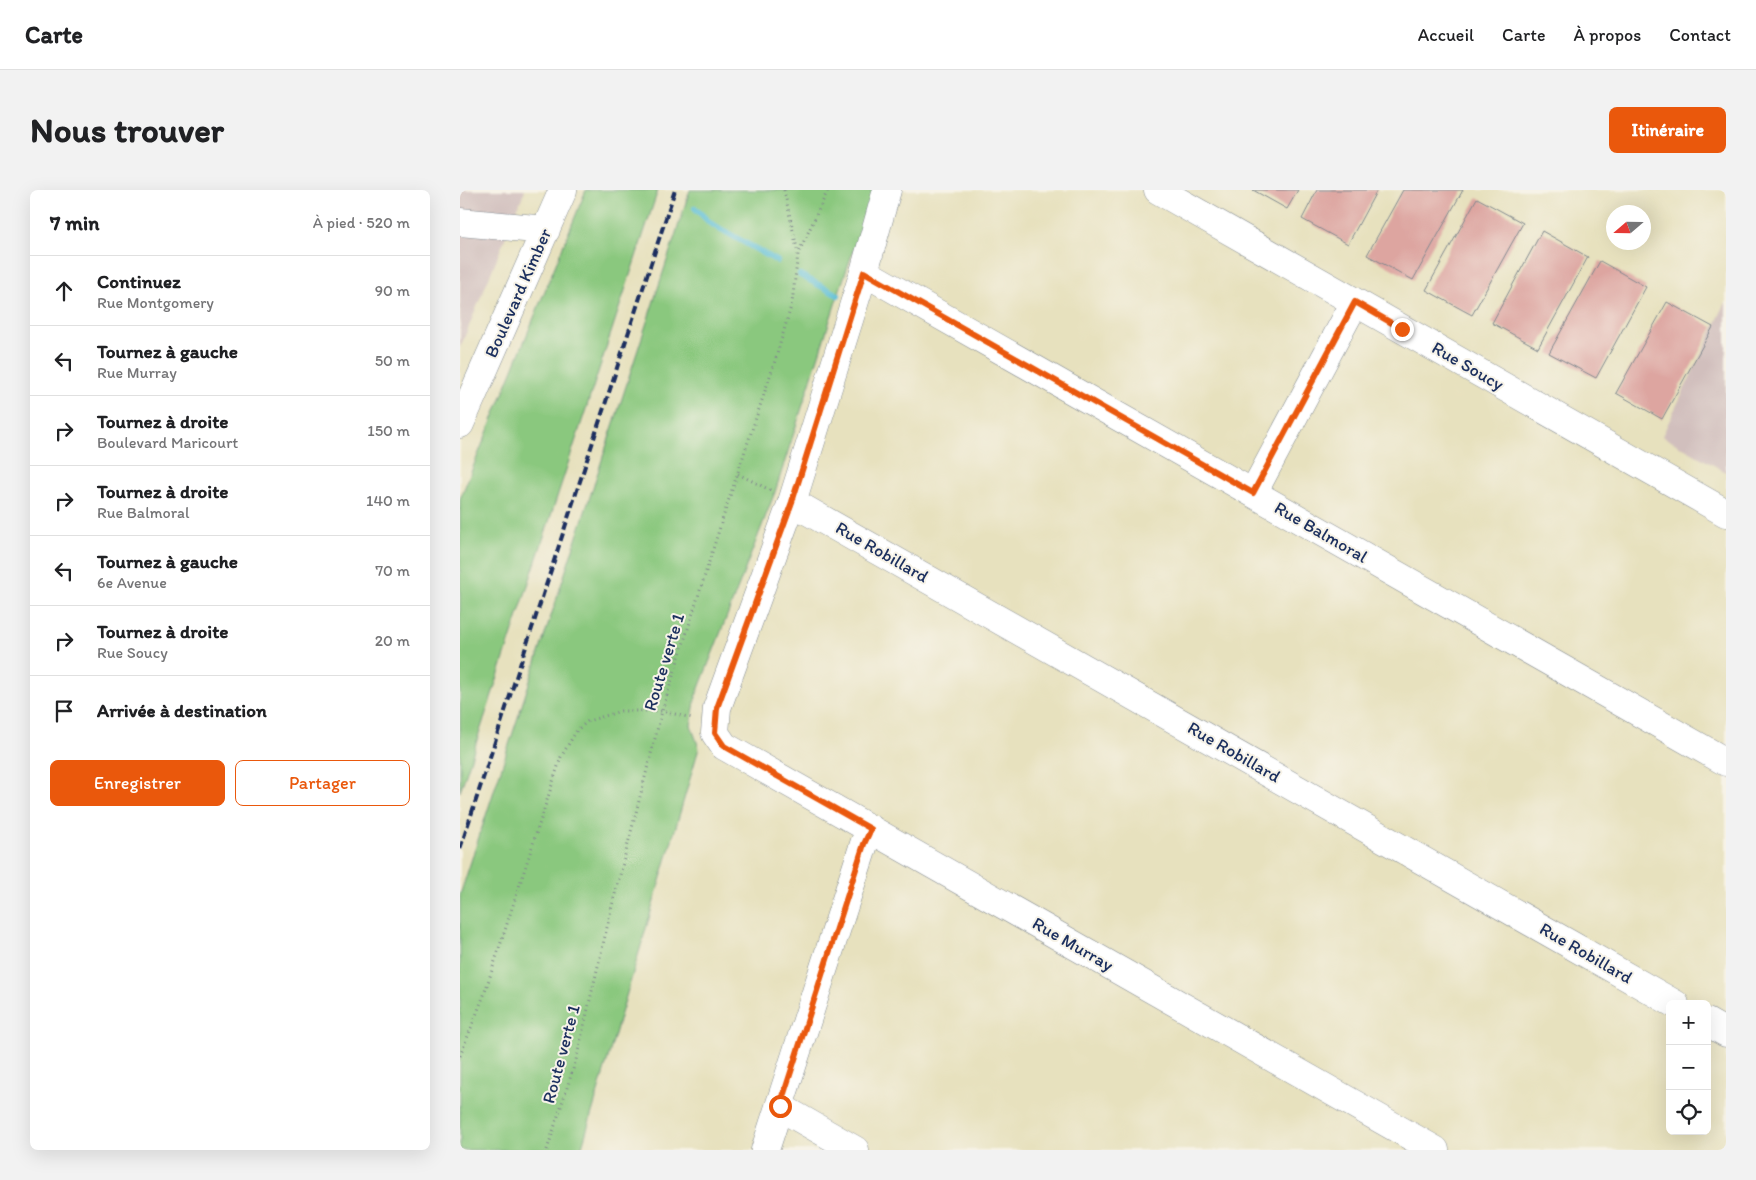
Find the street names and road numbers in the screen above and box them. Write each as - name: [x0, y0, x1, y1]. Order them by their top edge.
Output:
- street label: Boulevard Kimber: [480, 224, 557, 361]
- street label: Rue Soucy: [1428, 337, 1508, 396]
- street label: Rue Balmoral: [1270, 496, 1372, 568]
- street label: Rue Robillard: [832, 517, 933, 588]
- street label: Route verte 1: [639, 610, 689, 714]
- street label: Rue Robillard: [1184, 717, 1285, 788]
- street label: Rue Murray: [1029, 912, 1118, 976]
- street label: Rue Robillard: [1536, 918, 1637, 989]
- street label: Route verte 1: [537, 1002, 585, 1106]

